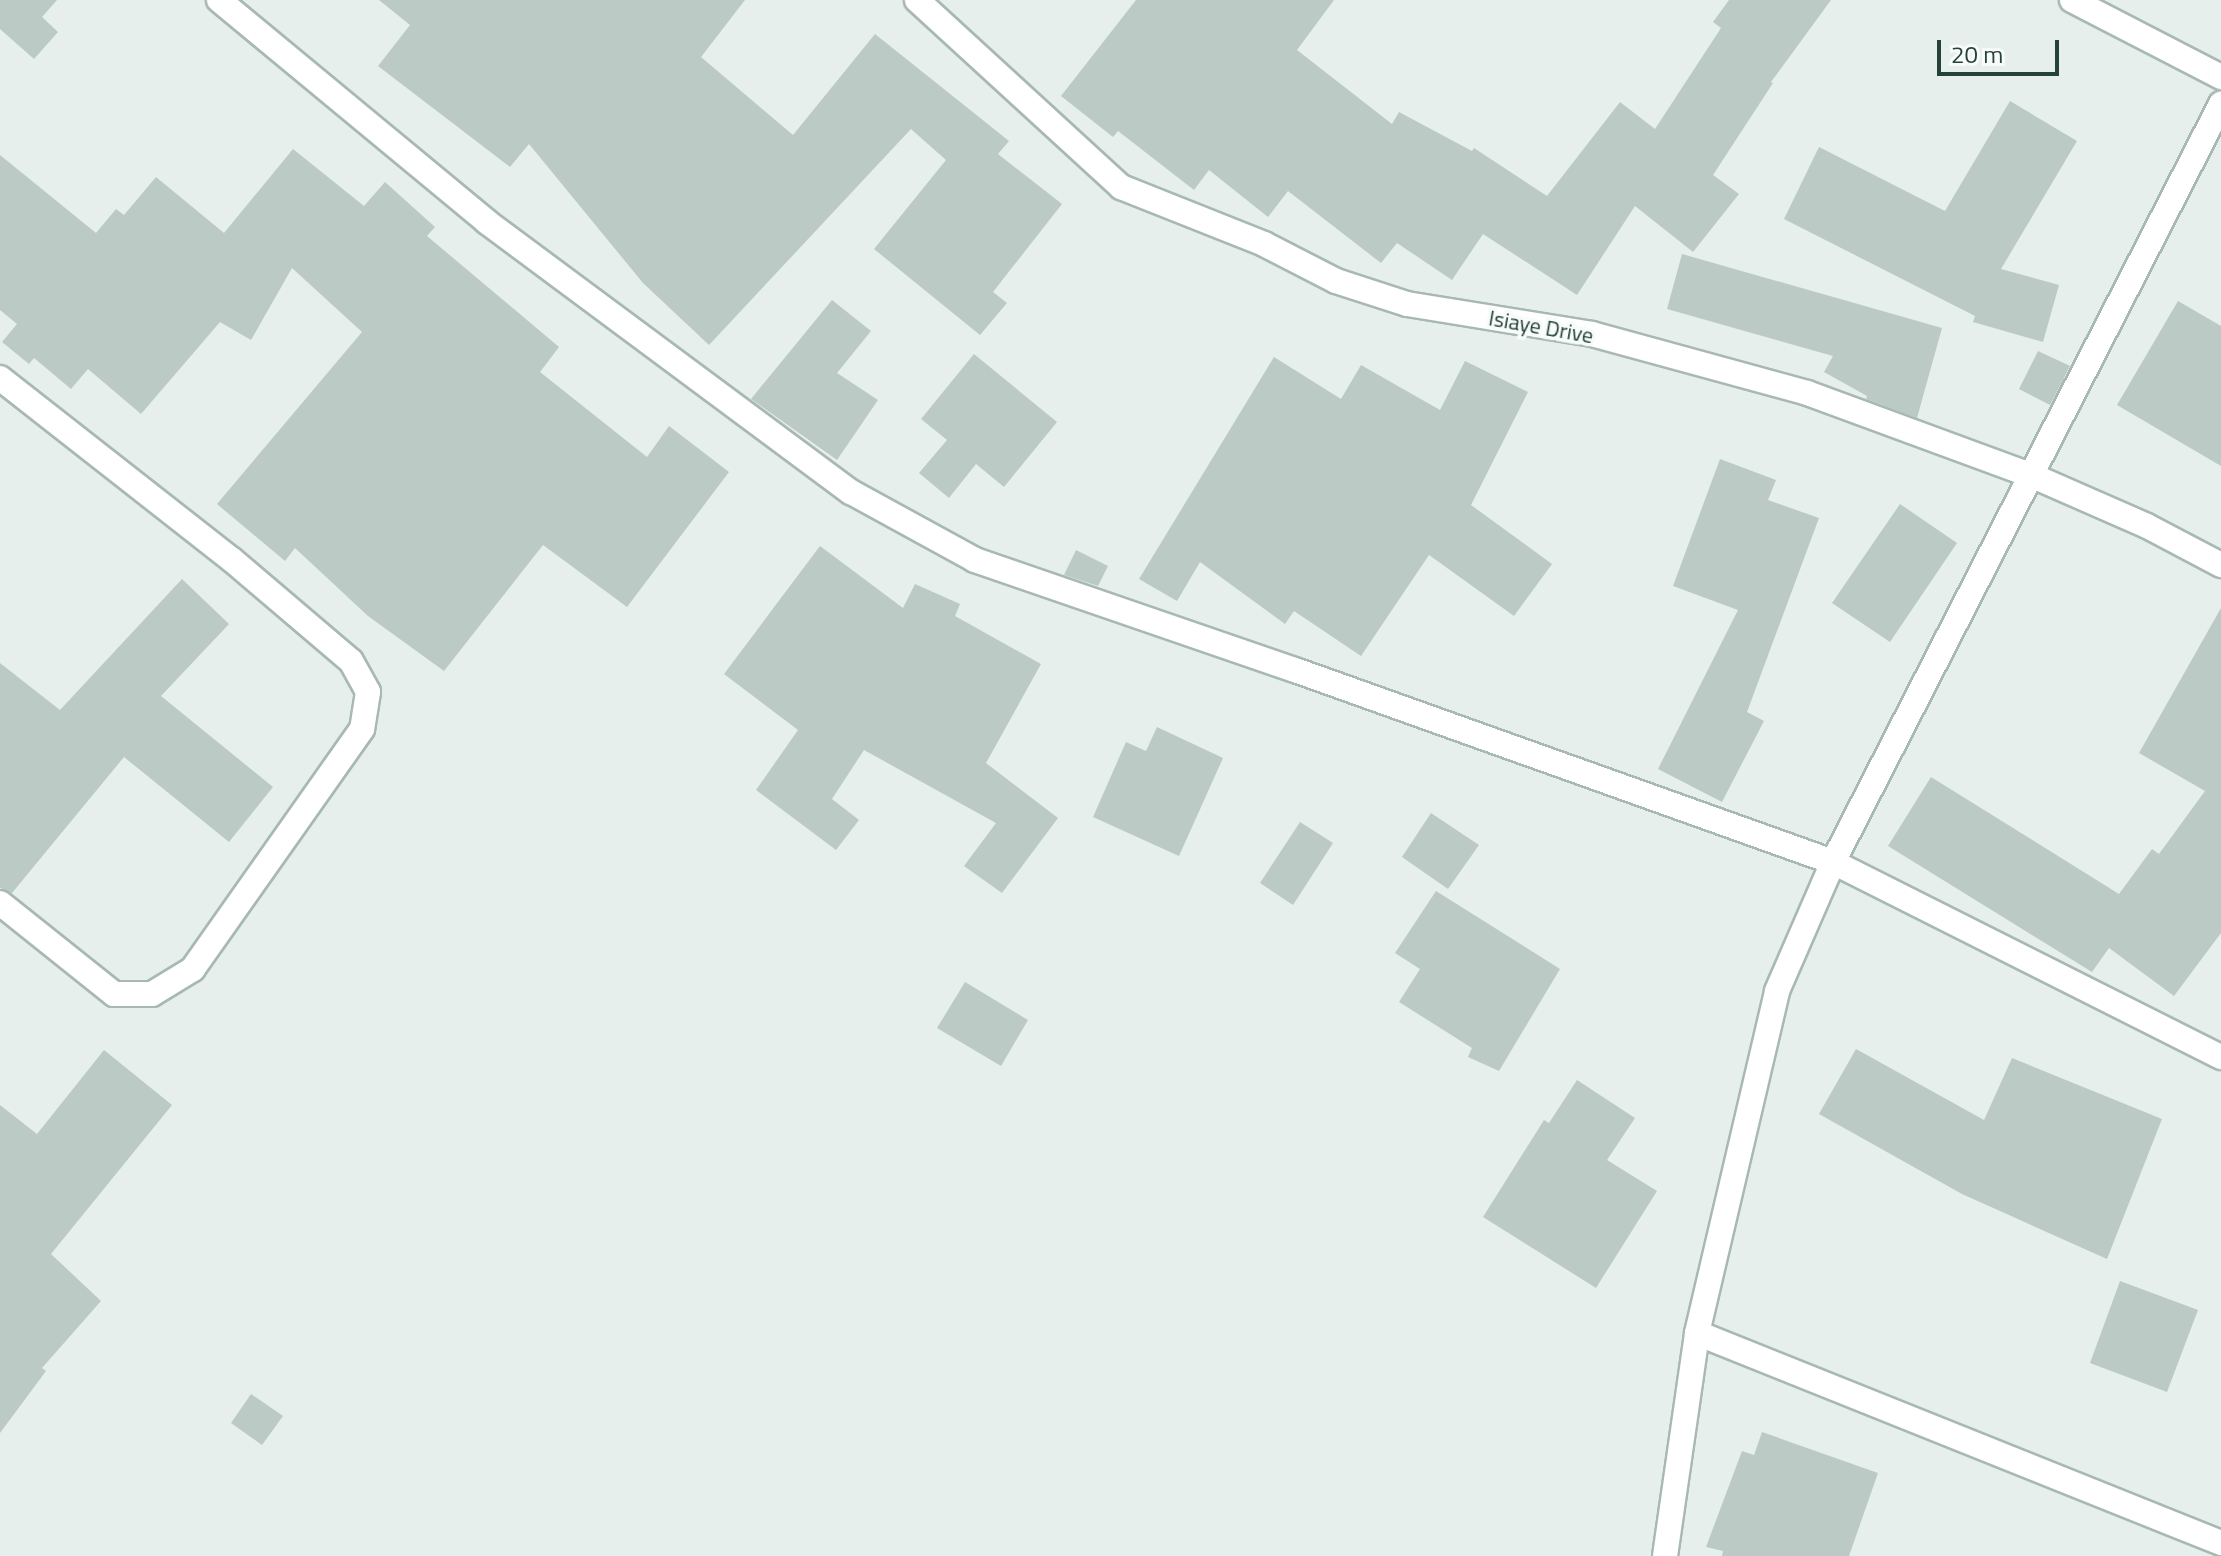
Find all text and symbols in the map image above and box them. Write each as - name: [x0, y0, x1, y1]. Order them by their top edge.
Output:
- scale bar: [1941, 24, 2063, 74]
- text: 20 m: [1951, 36, 2003, 72]
- street label: Isiaye Drive: [1487, 305, 1595, 349]

